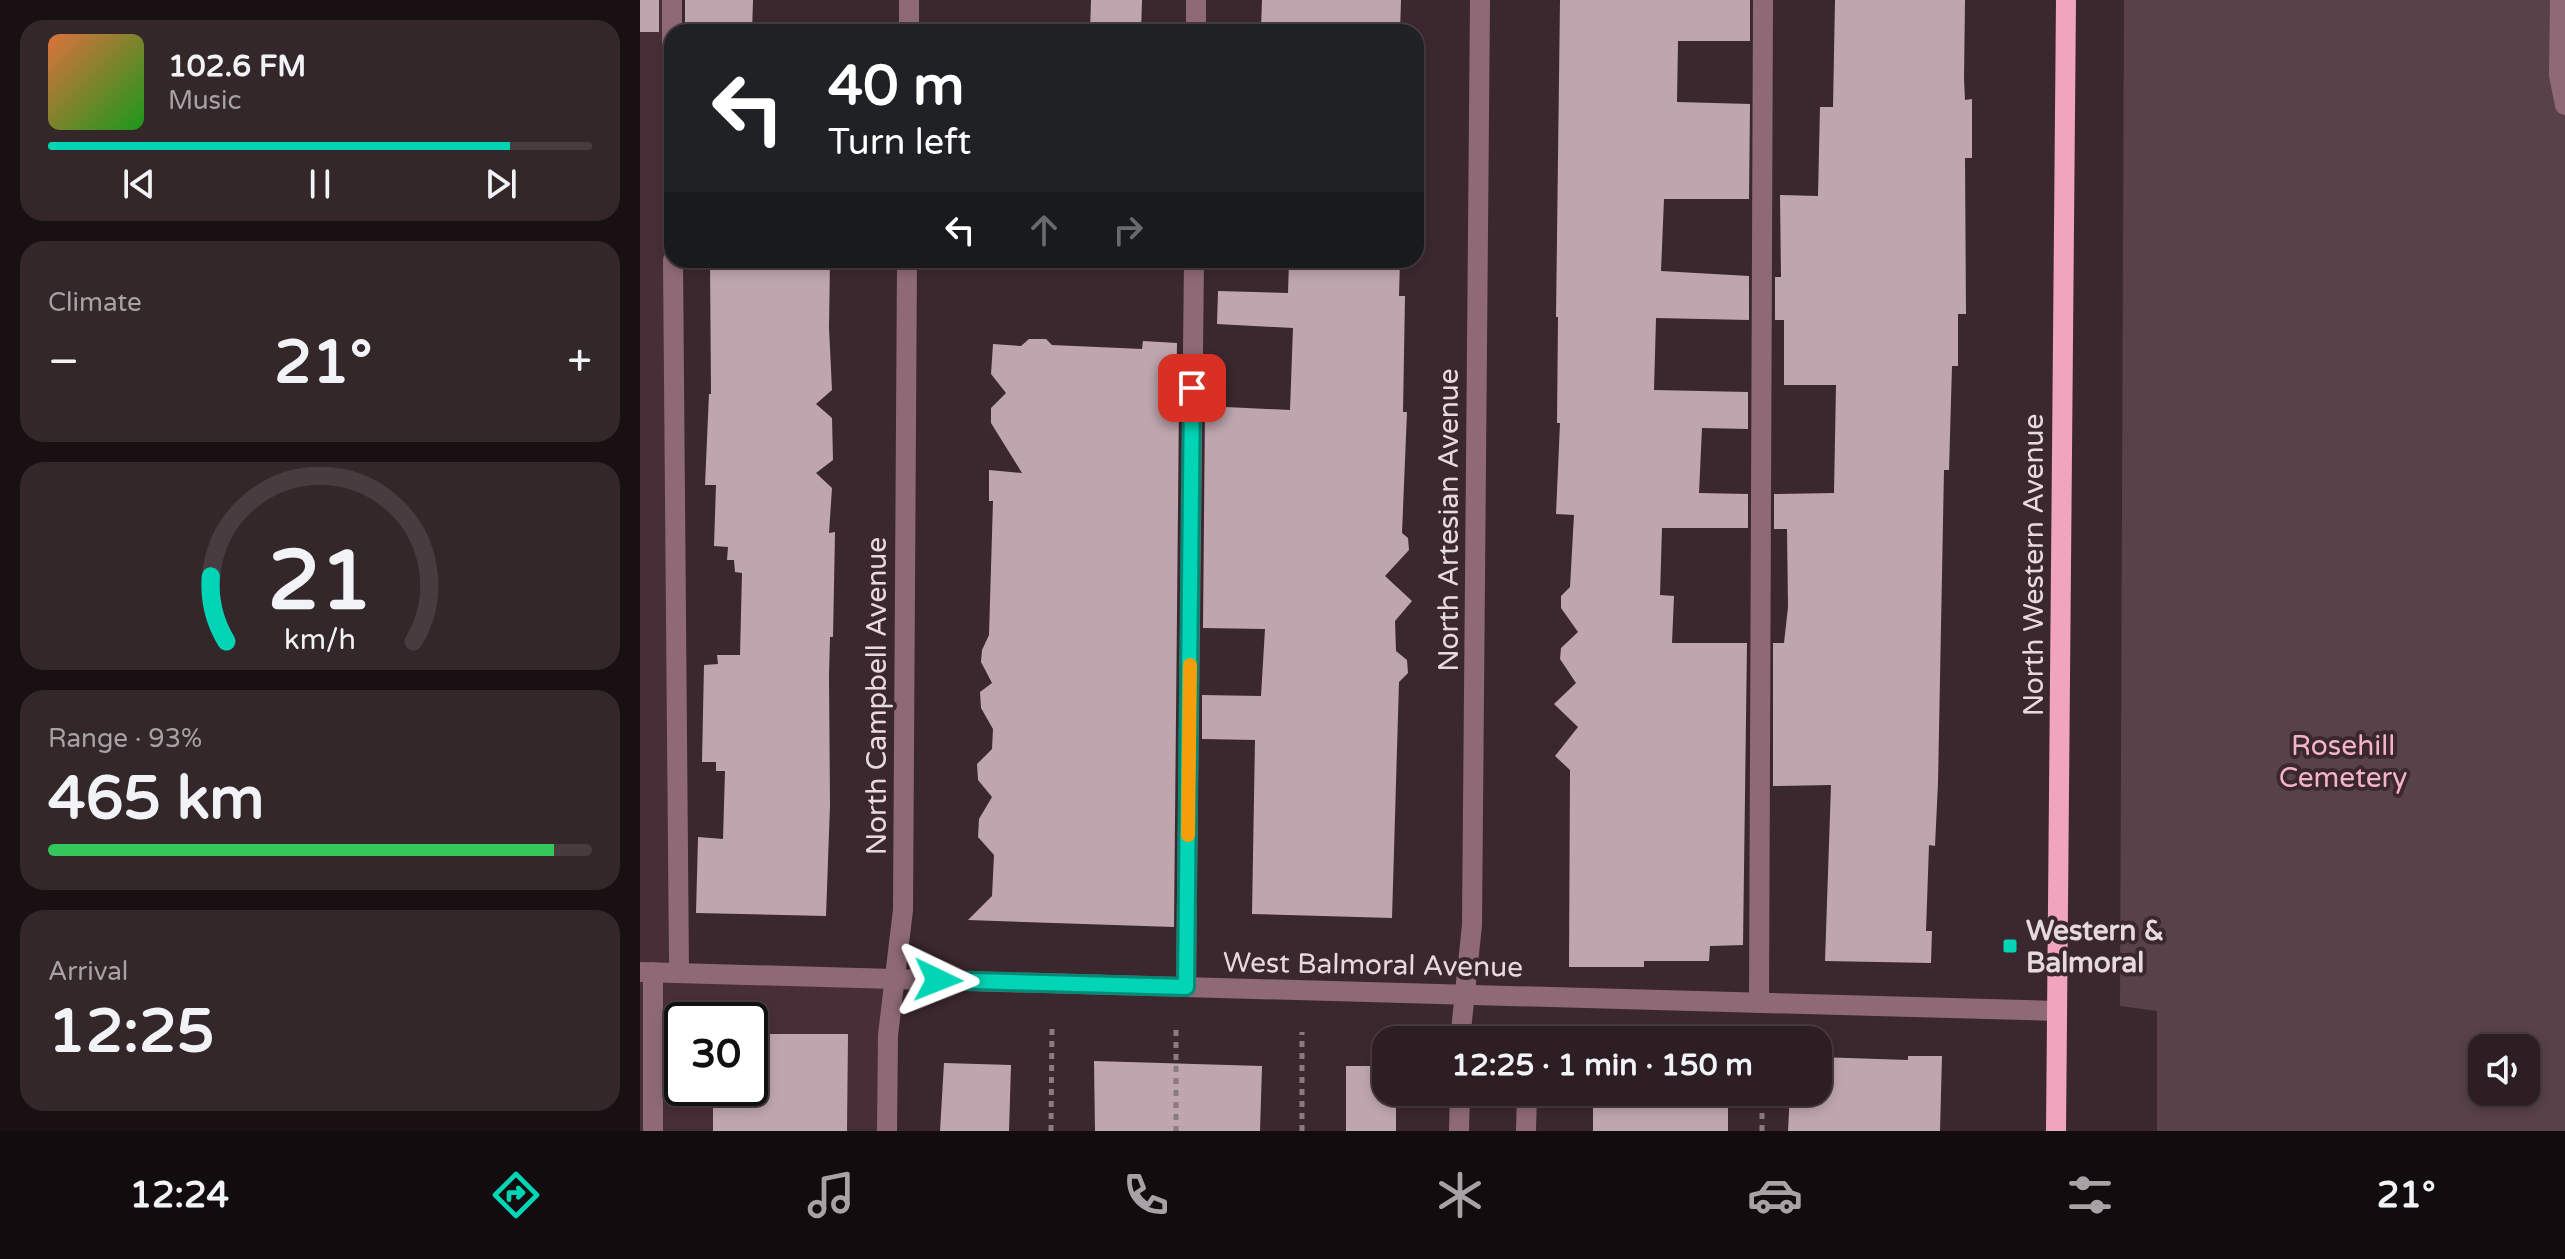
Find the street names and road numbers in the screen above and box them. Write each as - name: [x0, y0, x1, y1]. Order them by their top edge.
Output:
- street label: North Artesian Avenue: [1432, 368, 1466, 672]
- street label: North Western Avenue: [2017, 414, 2051, 716]
- street label: North Campbell Avenue: [860, 537, 894, 855]
- street label: West Balmoral Avenue: [1223, 945, 1523, 985]

